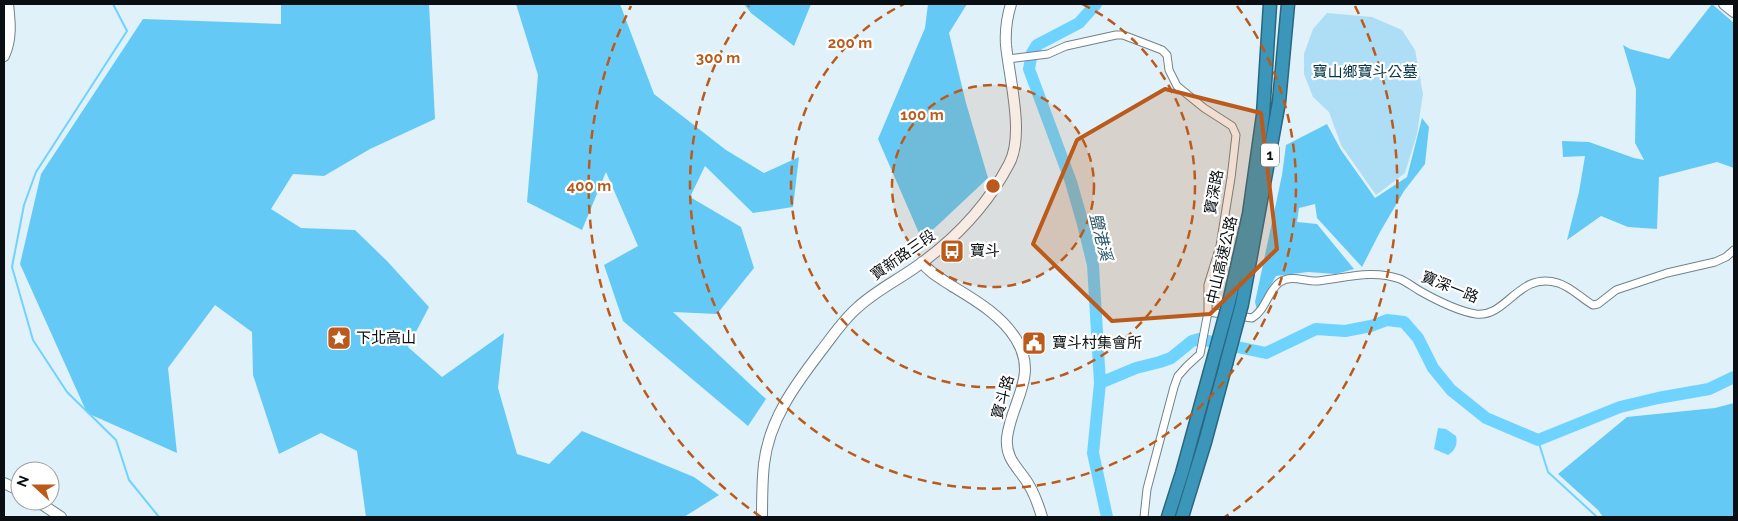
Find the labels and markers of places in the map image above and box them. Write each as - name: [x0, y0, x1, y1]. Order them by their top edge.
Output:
- centre of rings: [984, 177, 1002, 195]
- bus stop icon: 寶斗: [939, 238, 965, 264]
- place label: 寶斗: [970, 242, 1000, 260]
- place icon: 下北高山: [326, 325, 352, 351]
- place label: 下北高山: [356, 329, 416, 347]
- public building icon: 寶斗村集會所: [1021, 330, 1047, 356]
- place label: 寶斗村集會所: [1052, 334, 1142, 352]

